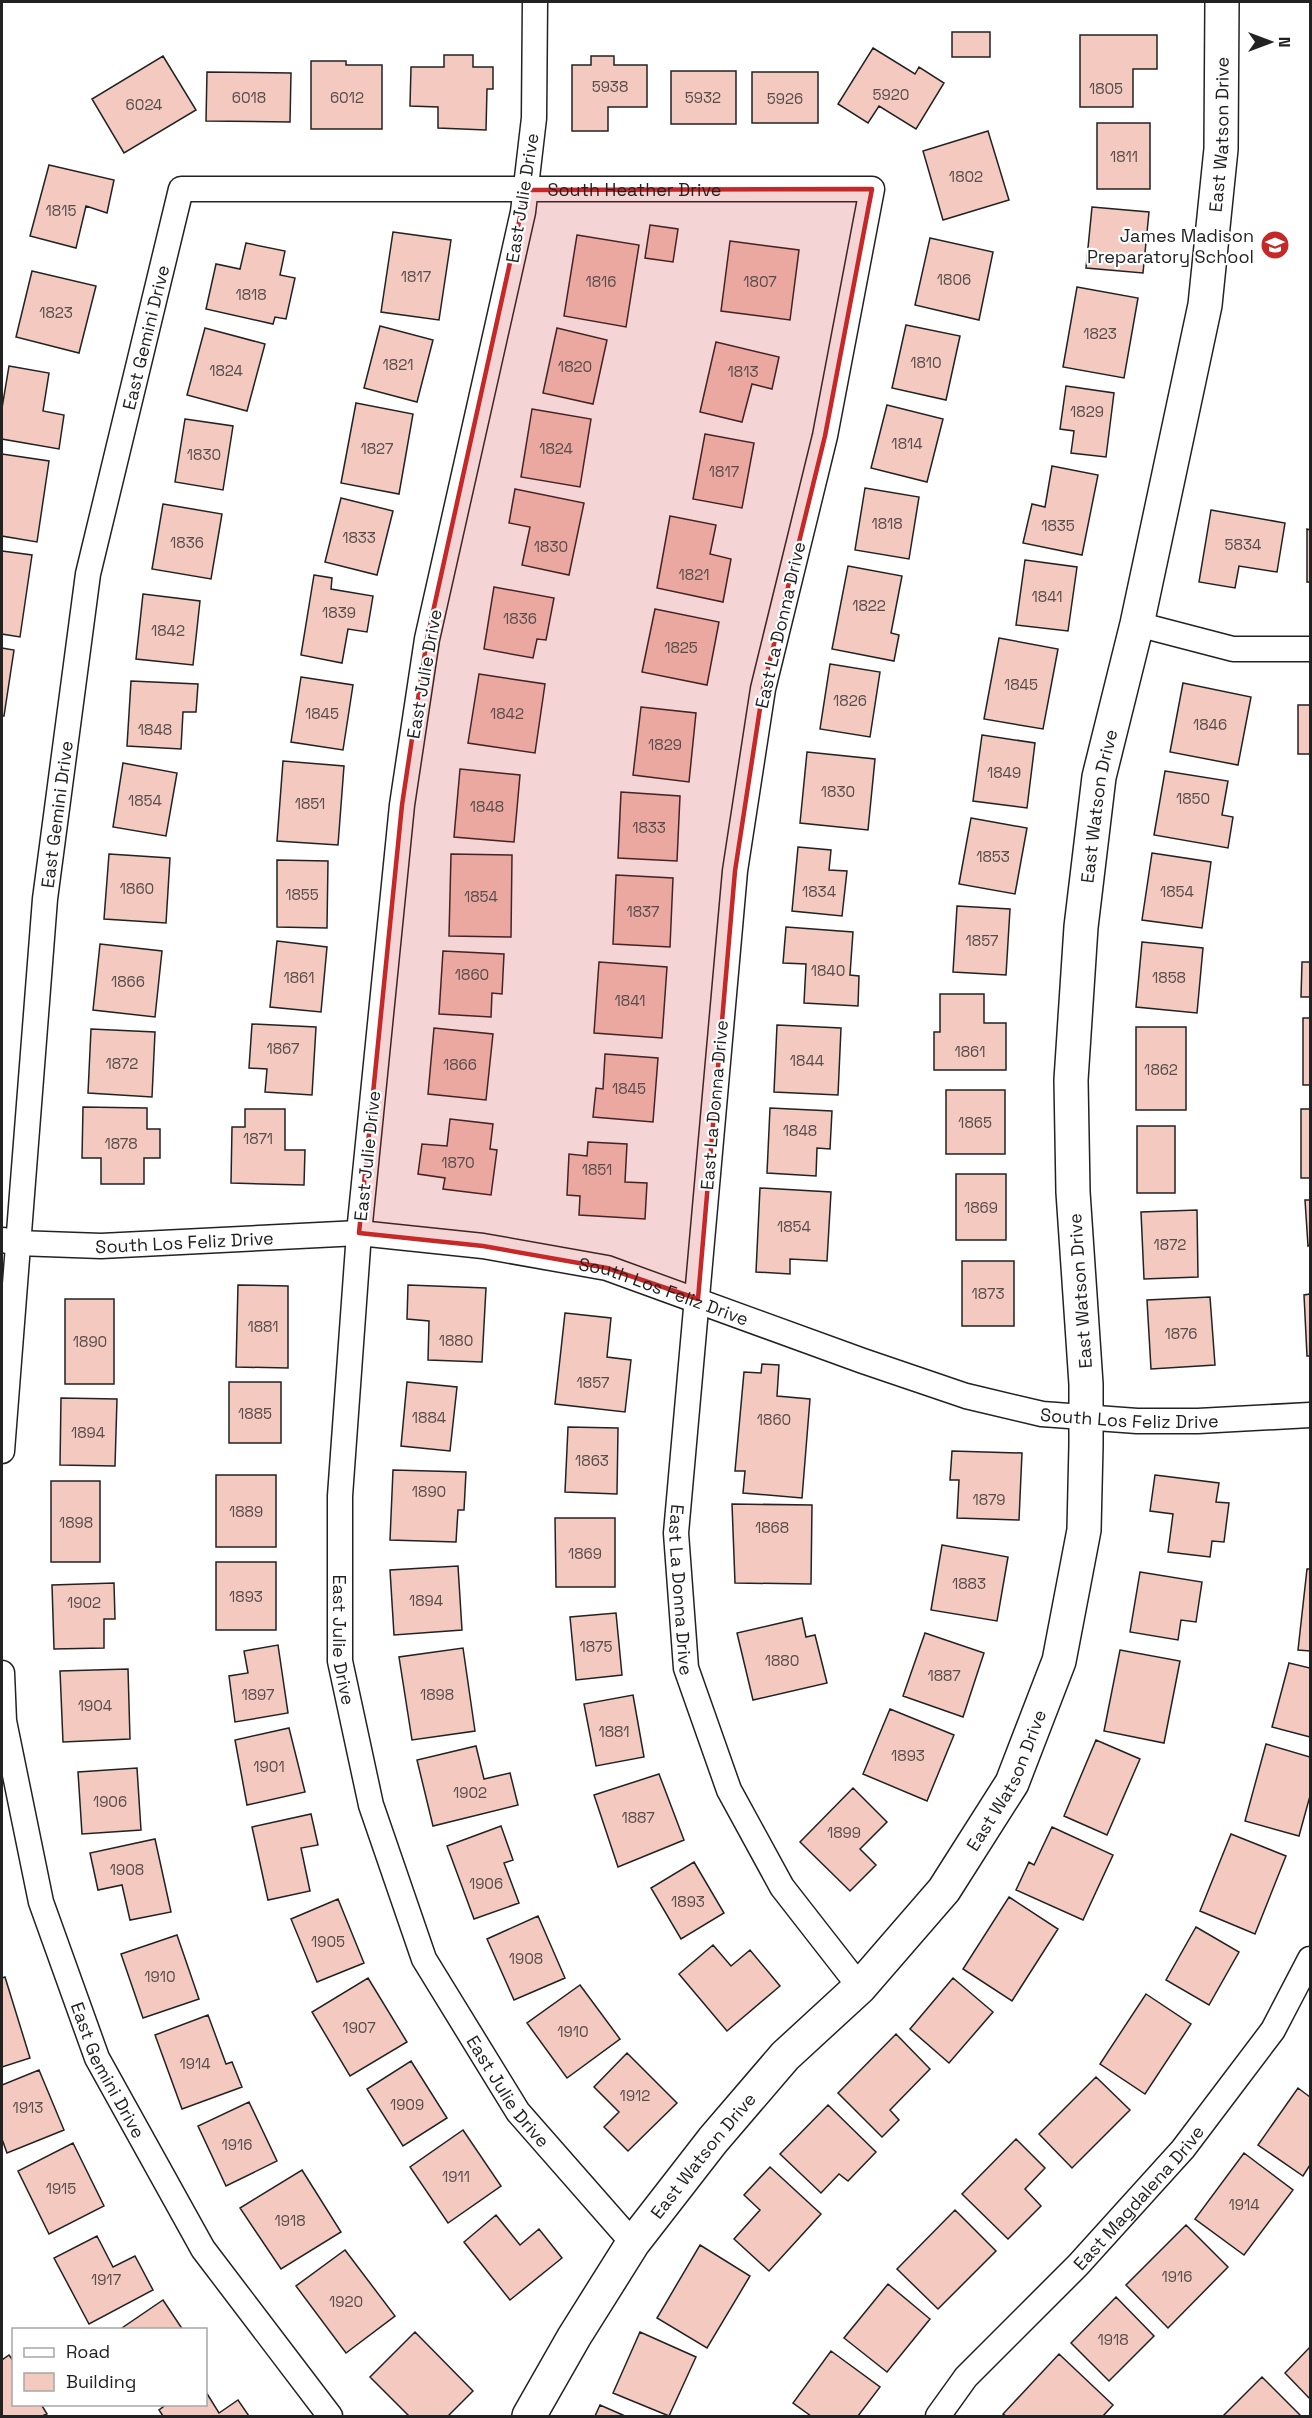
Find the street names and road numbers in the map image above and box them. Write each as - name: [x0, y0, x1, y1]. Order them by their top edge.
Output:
- street label: East Watson Drive: [1203, 57, 1233, 213]
- street label: East Julie Drive: [500, 131, 544, 265]
- street label: South Heather Drive: [547, 178, 721, 201]
- street label: East Gemini Drive: [117, 263, 174, 412]
- street label: East La Donna Drive: [750, 539, 810, 711]
- street label: East Julie Drive: [401, 607, 447, 741]
- street label: East Watson Drive: [1075, 727, 1122, 884]
- street label: East Gemini Drive: [35, 739, 77, 889]
- street label: East La Donna Drive: [695, 1019, 733, 1191]
- street label: East Julie Drive: [349, 1090, 385, 1222]
- street label: East Watson Drive: [1063, 1213, 1097, 1369]
- street label: South Los Feliz Drive: [95, 1226, 274, 1258]
- street label: South Los Feliz Drive: [577, 1252, 752, 1330]
- street label: South Los Feliz Drive: [1039, 1402, 1219, 1433]
- street label: East La Donna Drive: [664, 1503, 699, 1678]
- street label: East Julie Drive: [329, 1574, 361, 1707]
- street label: East Watson Drive: [961, 1706, 1051, 1855]
- street label: East Gemini Drive: [66, 1999, 151, 2142]
- street label: East Julie Drive: [462, 2031, 555, 2152]
- street label: East Watson Drive: [645, 2087, 760, 2223]
- street label: East Magdalena Drive: [1068, 2120, 1209, 2275]

